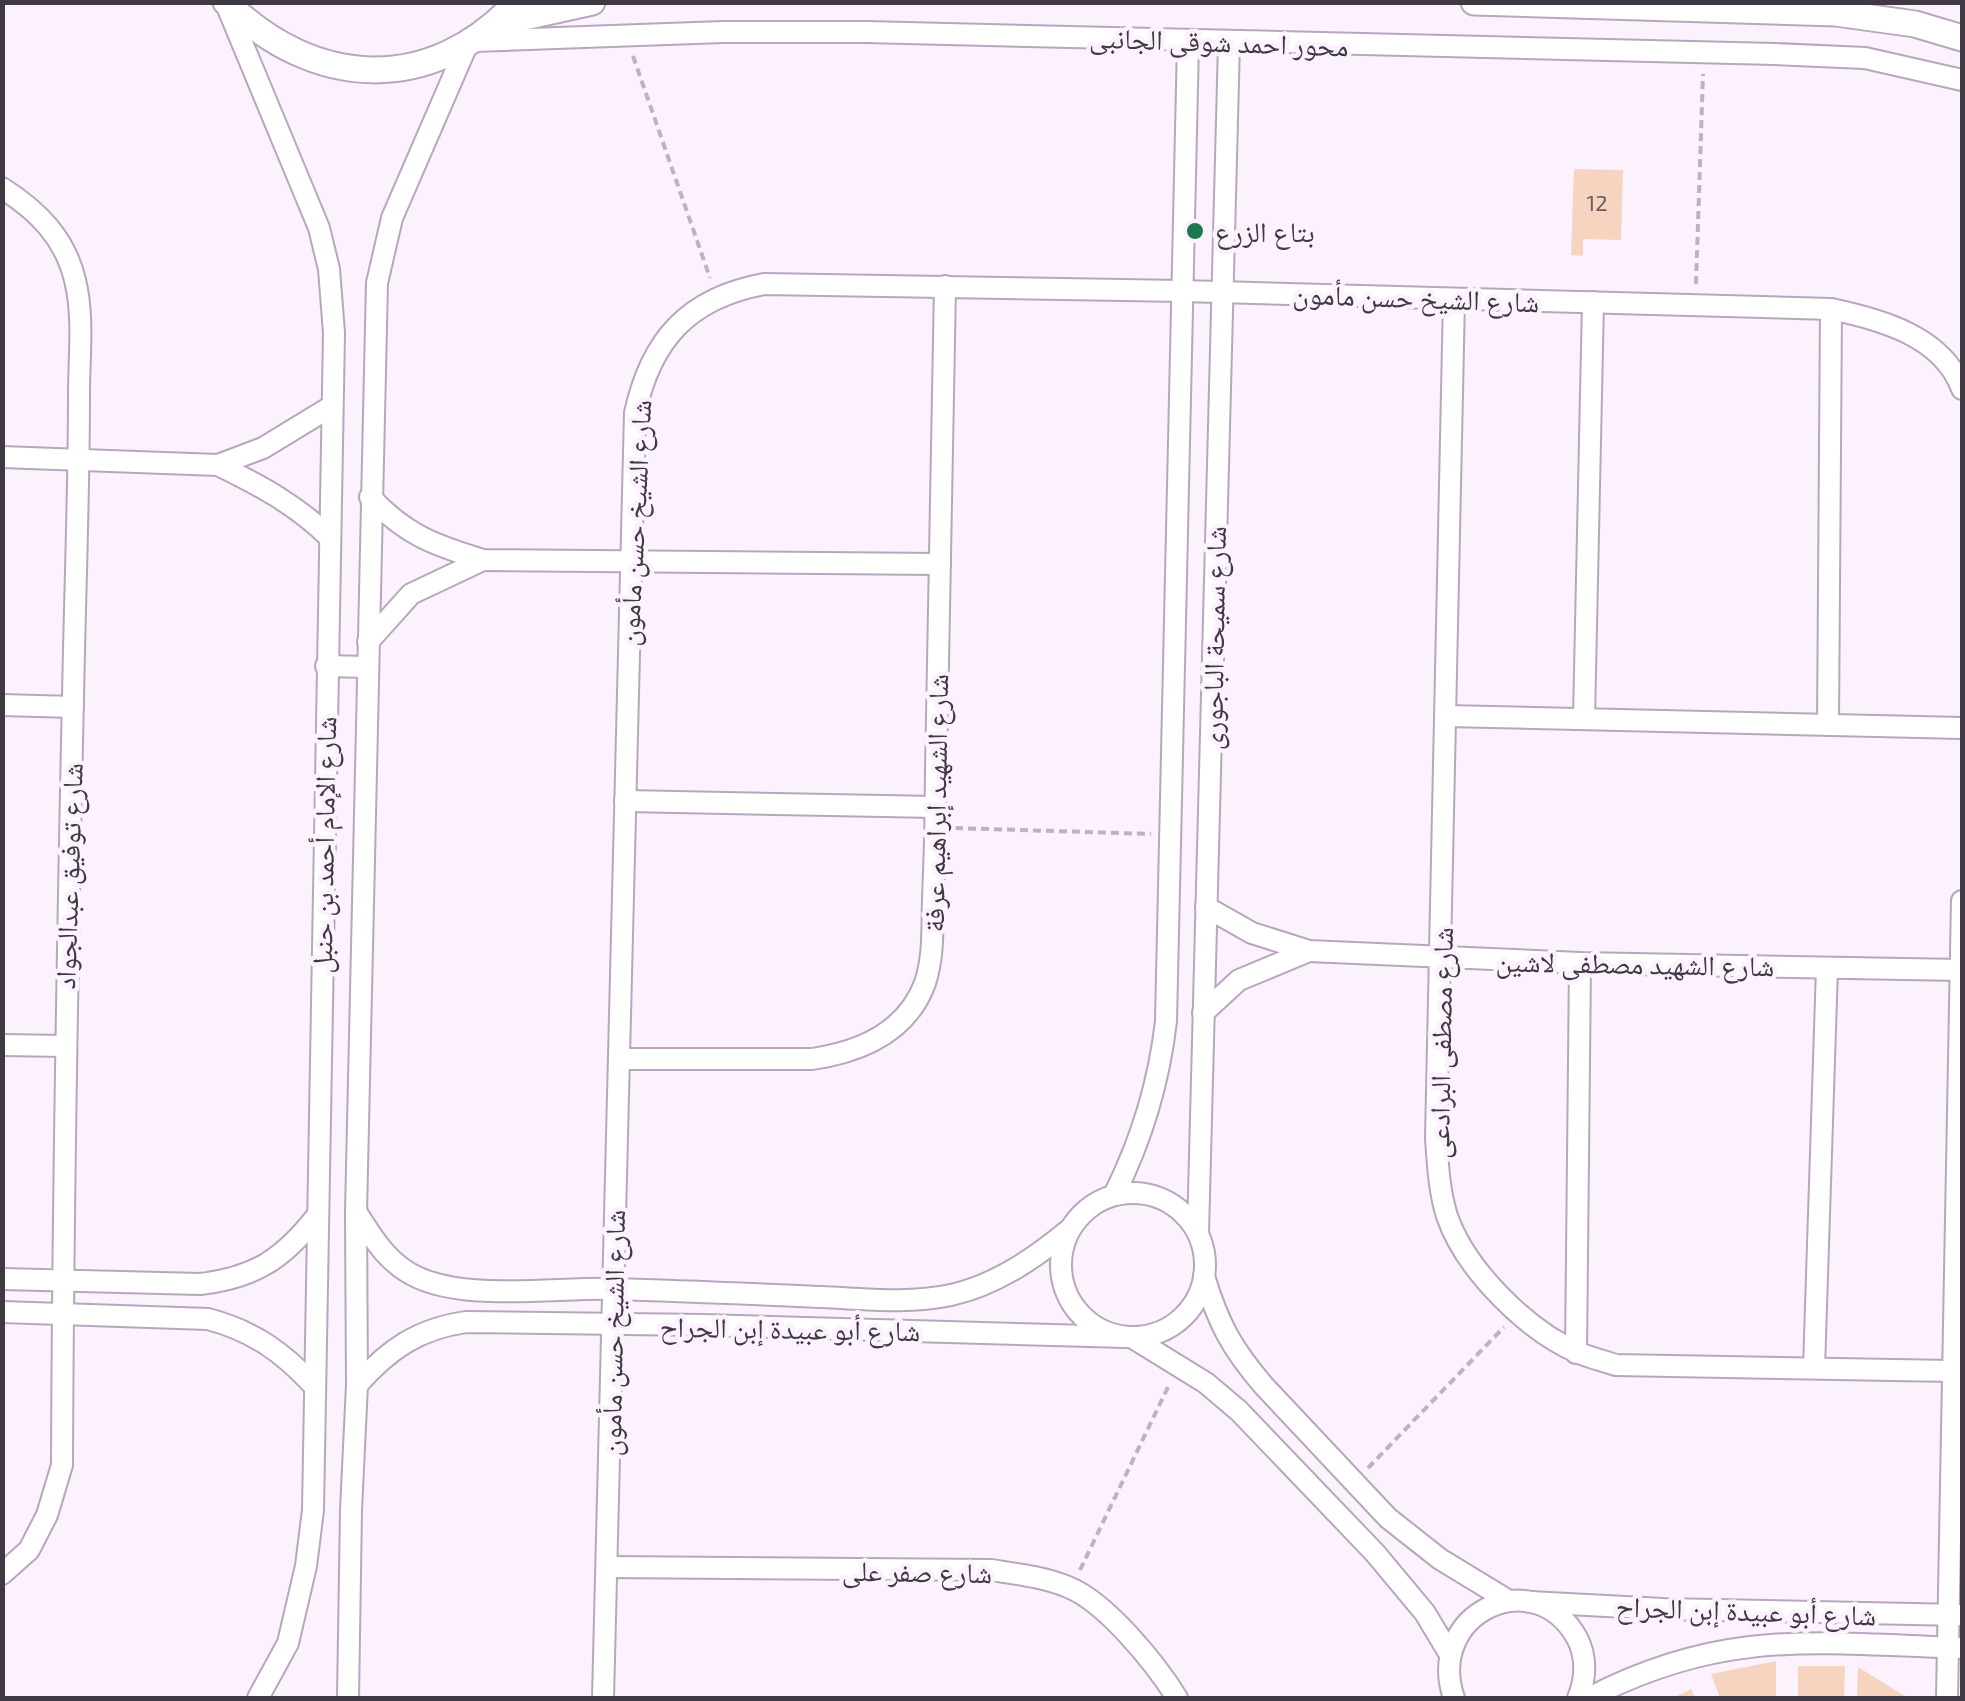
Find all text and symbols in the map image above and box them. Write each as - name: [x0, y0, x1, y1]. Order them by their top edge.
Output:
- street label: محور احمد شوقى الجانبى: [1089, 19, 1349, 65]
- house number: 12: [1586, 189, 1608, 215]
- place label: بتاع الزرع: [1215, 214, 1315, 250]
- marker: بتاع الزرع: [1184, 220, 1206, 242]
- street label: شارع الشيخ حسن مأمون: [1292, 276, 1540, 320]
- street label: شارع الشيخ حسن مأمون: [611, 399, 659, 647]
- street label: شارع سميحة الباجورى: [1194, 526, 1234, 750]
- street label: شارع الشهيد إبراهيم عرفة: [916, 673, 957, 933]
- street label: شارع الإمام أحمد بن حنبل: [304, 716, 345, 974]
- street label: شارع توفيق عبدالجواد: [47, 762, 91, 990]
- street label: شارع مصطفى البرادعى: [1421, 927, 1461, 1159]
- street label: شارع الشهيد مصطفى لاشين: [1495, 944, 1775, 984]
- street label: شارع الشيخ حسن مأمون: [593, 1209, 633, 1457]
- street label: شارع أبو عبيدة إبن الجراح: [659, 1309, 921, 1350]
- street label: شارع صفر على: [842, 1553, 992, 1591]
- street label: شارع أبو عبيدة إبن الجراح: [1615, 1588, 1877, 1634]

